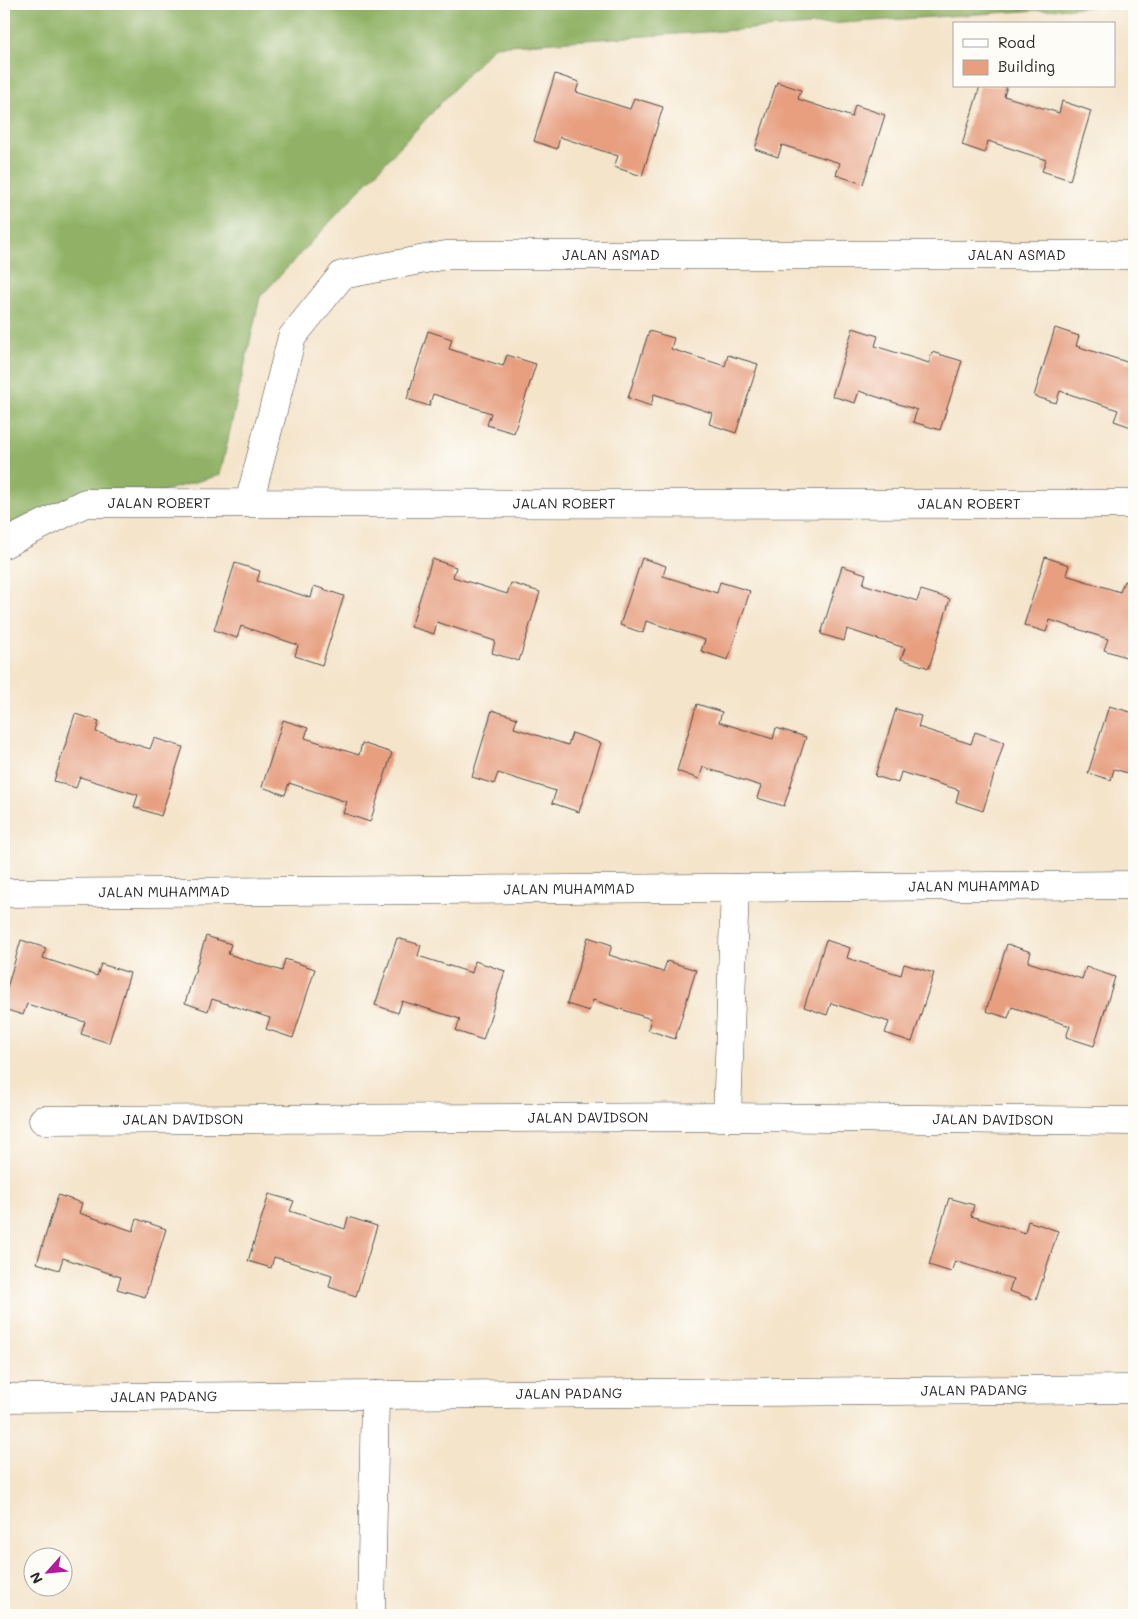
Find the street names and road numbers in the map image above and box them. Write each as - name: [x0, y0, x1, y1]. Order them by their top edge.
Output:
- street label: JALAN ASMAD: [562, 245, 660, 264]
- street label: JALAN ASMAD: [968, 245, 1066, 264]
- street label: JALAN ROBERT: [108, 493, 211, 512]
- street label: JALAN ROBERT: [513, 493, 616, 513]
- street label: JALAN ROBERT: [918, 494, 1021, 513]
- street label: JALAN MUHAMMAD: [908, 876, 1040, 896]
- street label: JALAN MUHAMMAD: [503, 879, 635, 898]
- street label: JALAN MUHAMMAD: [98, 881, 230, 901]
- street label: JALAN DAVIDSON: [528, 1107, 648, 1127]
- street label: JALAN DAVIDSON: [123, 1109, 243, 1129]
- street label: JALAN DAVIDSON: [933, 1109, 1053, 1129]
- street label: JALAN PADANG: [921, 1380, 1027, 1400]
- street label: JALAN PADANG: [516, 1383, 622, 1403]
- street label: JALAN PADANG: [111, 1386, 217, 1406]

